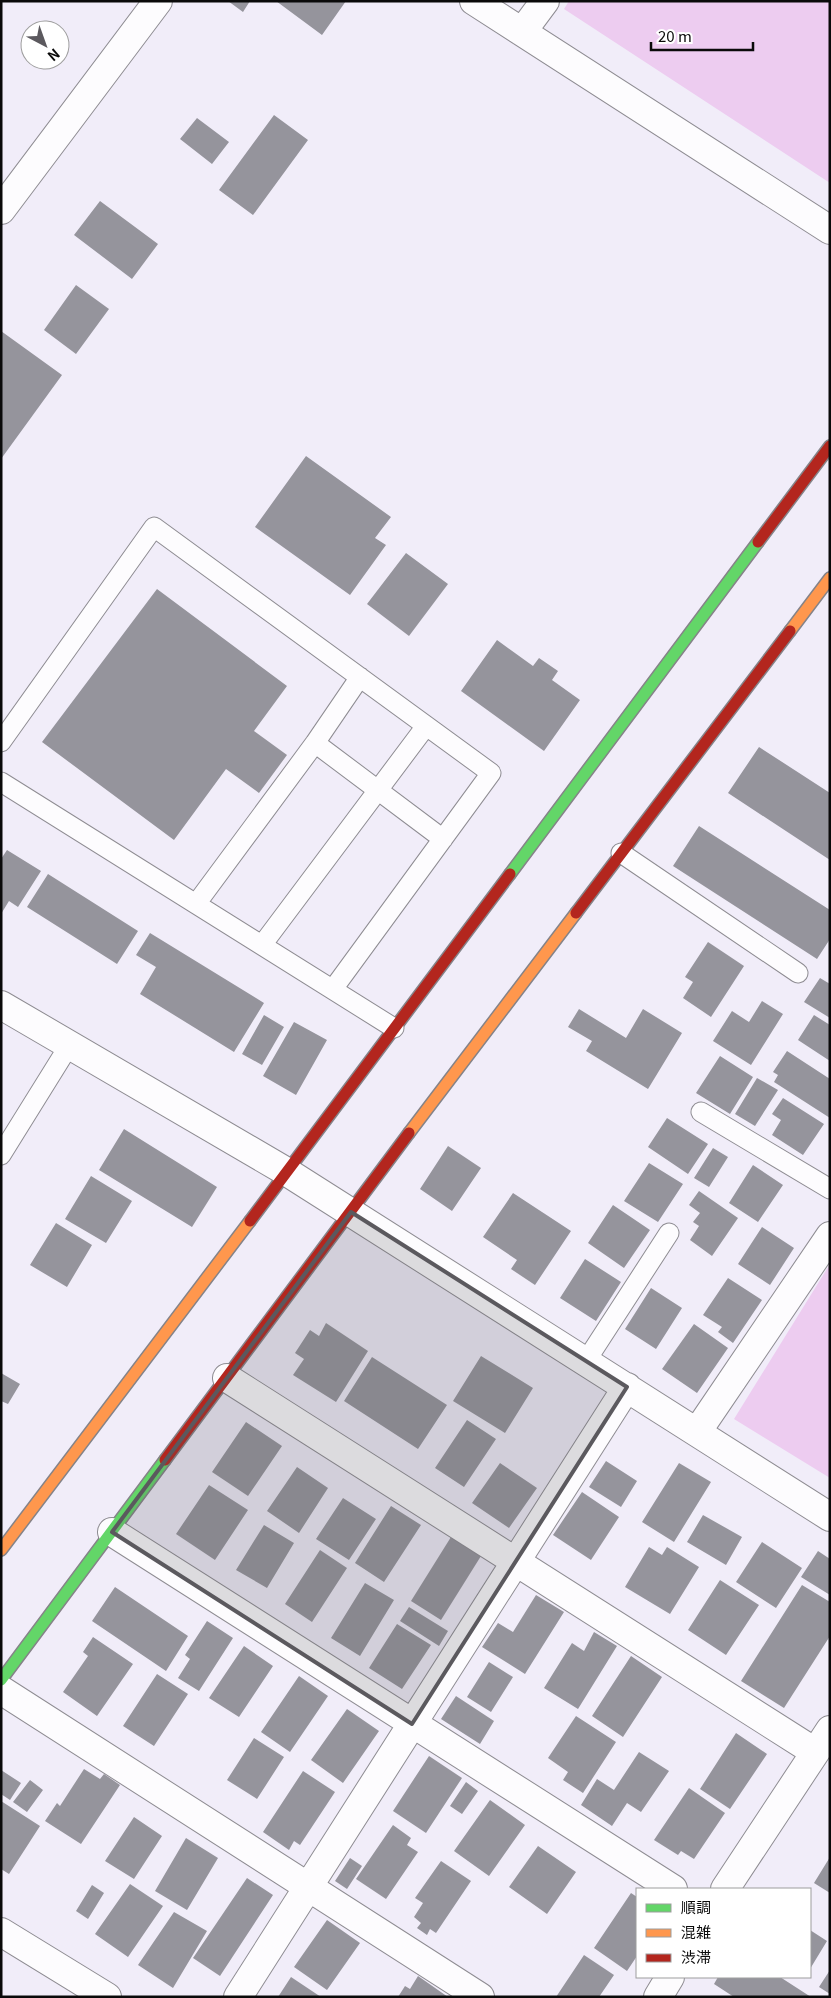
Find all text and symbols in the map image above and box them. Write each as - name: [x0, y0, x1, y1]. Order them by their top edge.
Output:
- north arrow: [20, 20, 70, 70]
- scale bar: [651, 20, 754, 52]
- text: 20 m: [658, 25, 692, 46]
- text: N: [44, 45, 65, 67]
- legend: [636, 1888, 811, 1978]
- text: 順調: [681, 1896, 711, 1917]
- text: 混雑: [681, 1921, 711, 1942]
- text: 渋滞: [681, 1946, 711, 1967]

